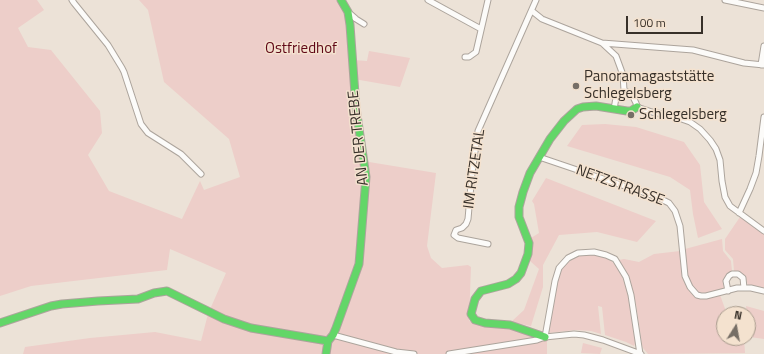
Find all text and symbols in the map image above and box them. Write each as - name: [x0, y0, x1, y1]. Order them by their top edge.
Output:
- scale bar: [628, 8, 705, 34]
- text: 100 m: [633, 13, 666, 32]
- park label: Ostfriedhof: [265, 40, 337, 58]
- place label: Panoramagaststätte Schlegelsberg: [584, 68, 714, 103]
- marker: Panoramagaststätte Schlegelsberg: [571, 81, 581, 91]
- street label: AN DER TREBE: [345, 89, 373, 187]
- place label: Schlegelsberg: [639, 106, 727, 124]
- marker: Schlegelsberg: [626, 110, 636, 120]
- street label: IM RITZETAL: [461, 128, 489, 210]
- street label: NETZSTRASSE: [573, 162, 667, 210]
- north arrow: [716, 306, 756, 346]
- text: N: [733, 307, 743, 324]

